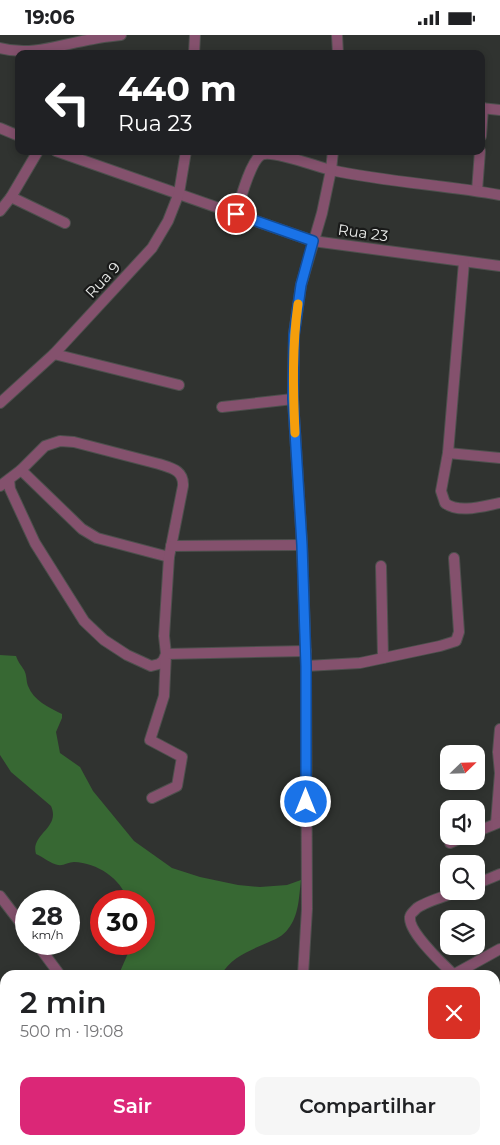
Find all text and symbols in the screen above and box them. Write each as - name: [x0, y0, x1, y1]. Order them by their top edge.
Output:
- text: 19:06: [25, 6, 75, 29]
- text: 440 m: [118, 67, 237, 110]
- icon: left: [35, 70, 100, 135]
- text: Rua 23: [118, 110, 192, 137]
- pin: [215, 193, 257, 235]
- icon: arrive: [222, 200, 250, 228]
- street label: Rua 23: [337, 220, 389, 245]
- street label: Rua 9: [81, 258, 124, 302]
- north arrow: [440, 745, 485, 790]
- map controls: [440, 745, 485, 955]
- position arrow: [279, 775, 331, 827]
- button: sound: [440, 800, 485, 845]
- button: search: [440, 855, 485, 900]
- speed limit sign: 30: [90, 890, 155, 955]
- text: 28: [32, 901, 63, 931]
- button: layers: [440, 910, 485, 955]
- text: km/h: [31, 927, 64, 942]
- text: 2 min: [20, 984, 107, 1021]
- button: close: [428, 987, 480, 1039]
- text: 500 m · 19:08: [20, 1022, 124, 1041]
- button: Sair: [20, 1077, 245, 1135]
- button: Compartilhar: [255, 1077, 480, 1135]

